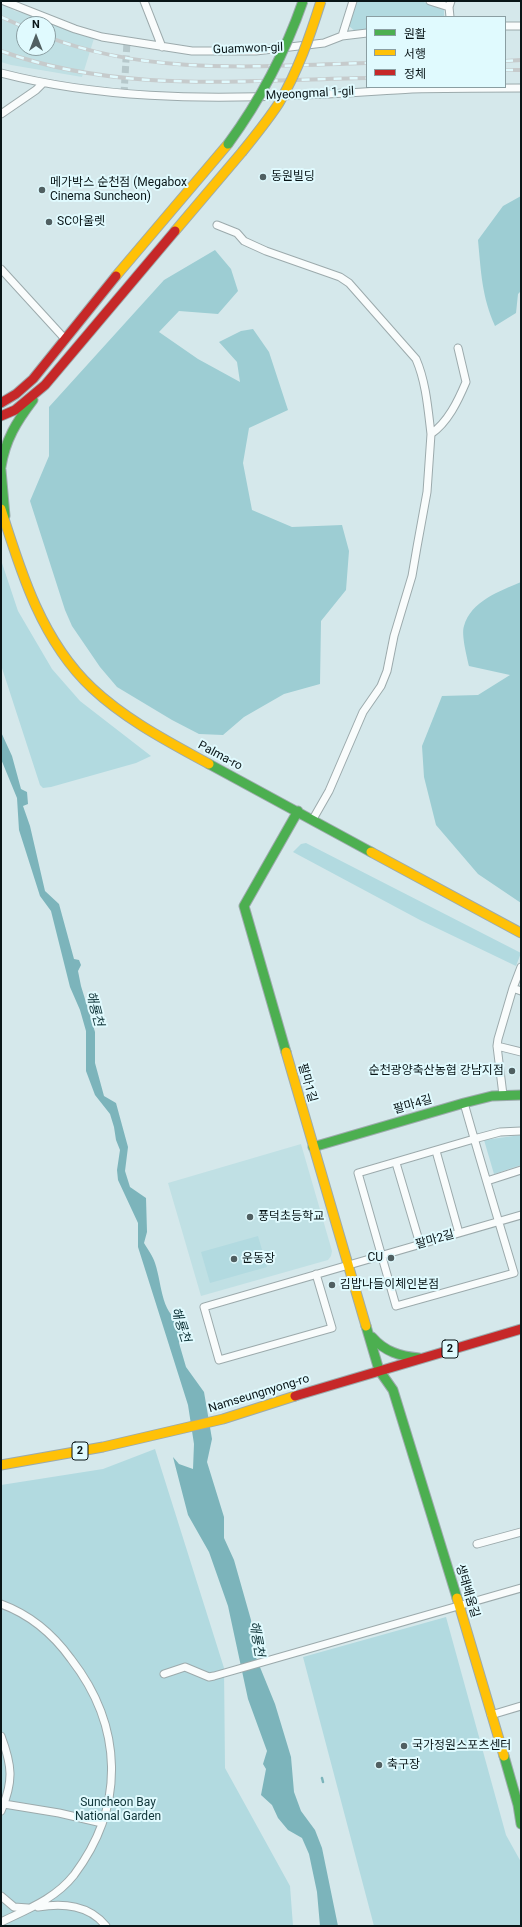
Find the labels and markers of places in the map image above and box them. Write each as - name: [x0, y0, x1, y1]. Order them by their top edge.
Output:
- place label: 동원빌딩: [271, 170, 315, 184]
- marker: 동원빌딩: [258, 172, 268, 182]
- place label: 메가박스 순천점 (Megabox Cinema Suncheon): [50, 176, 187, 204]
- marker: 메가박스 순천점 (Megabox Cinema Suncheon): [37, 185, 47, 195]
- place label: SC아울렛: [57, 215, 105, 229]
- marker: SC아울렛: [44, 217, 54, 227]
- place label: 순천광양축산농협 강남지점: [369, 1064, 504, 1078]
- marker: 순천광양축산농협 강남지점: [507, 1066, 517, 1076]
- place label: 풍덕초등학교: [258, 1210, 324, 1224]
- marker: 풍덕초등학교: [245, 1212, 255, 1222]
- place label: CU: [367, 1251, 383, 1265]
- place label: 운동장: [242, 1252, 275, 1266]
- marker: CU: [386, 1253, 396, 1263]
- marker: 운동장: [229, 1254, 239, 1264]
- place label: 김밥나들이체인본점: [340, 1278, 439, 1292]
- marker: 김밥나들이체인본점: [327, 1280, 337, 1290]
- place label: 국가정원스포츠센터: [412, 1739, 511, 1753]
- marker: 국가정원스포츠센터: [399, 1741, 409, 1751]
- place label: 축구장: [387, 1758, 420, 1772]
- marker: 축구장: [374, 1760, 384, 1770]

